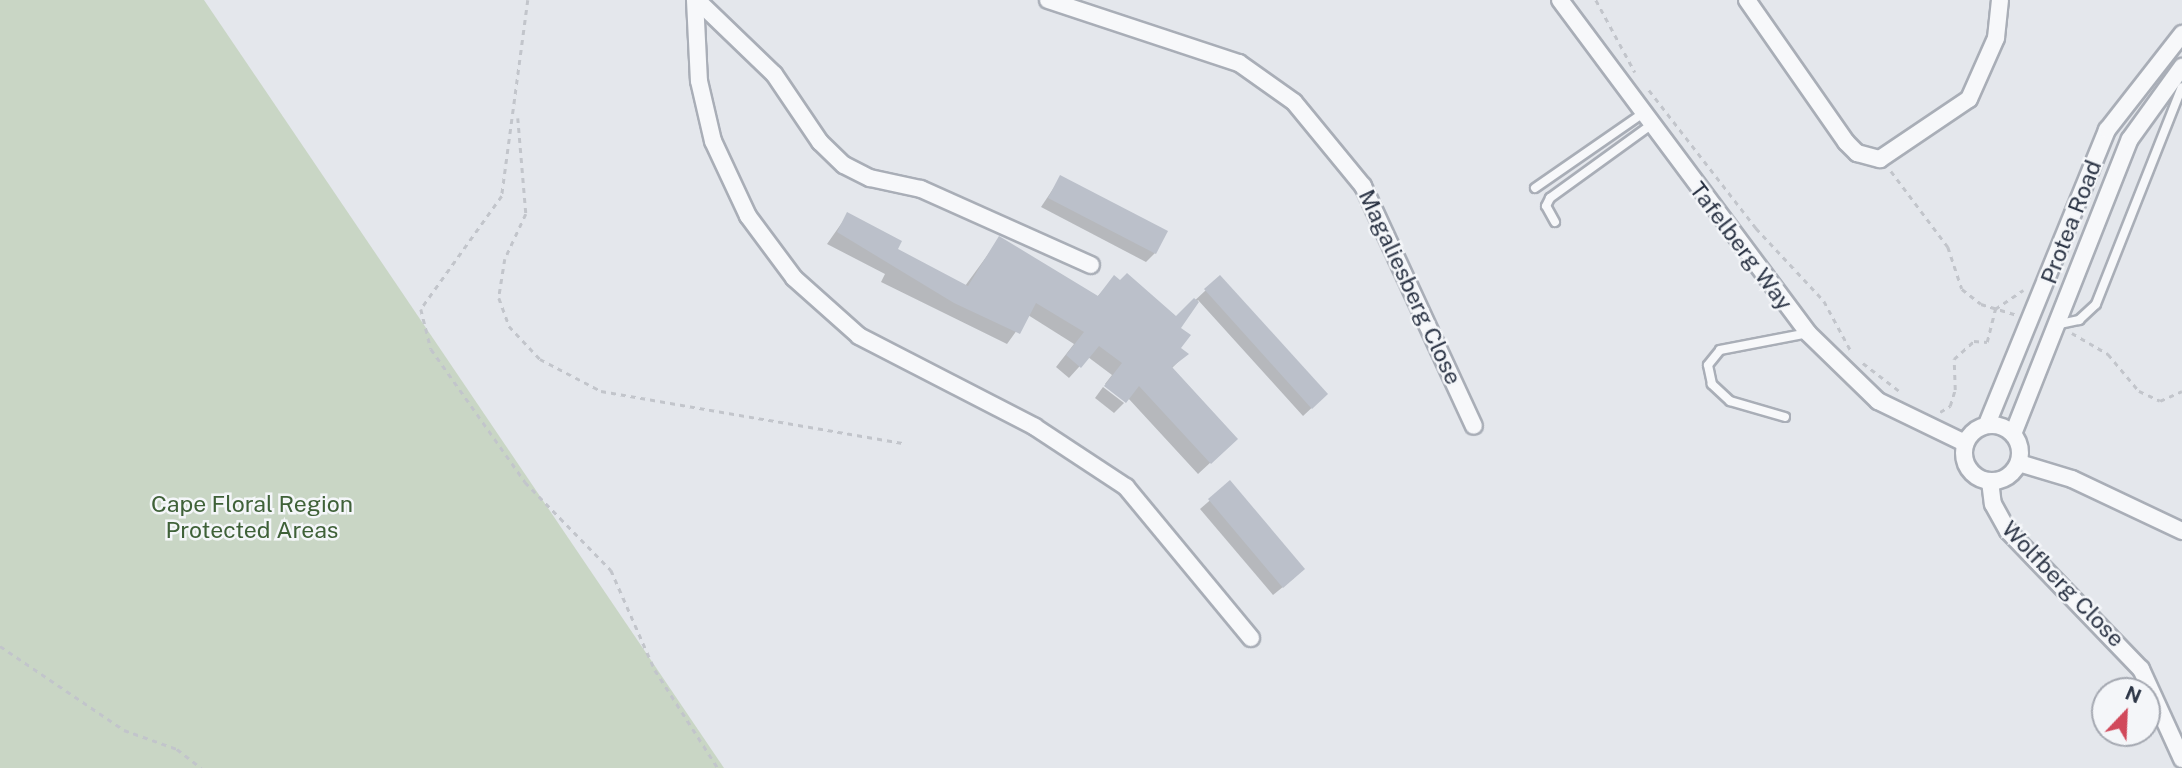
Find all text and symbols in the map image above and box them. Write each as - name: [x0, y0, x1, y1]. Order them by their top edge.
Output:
- street label: Protea Road: [2035, 156, 2107, 288]
- street label: Tafelberg Way: [1684, 176, 1798, 316]
- street label: Magaliesberg Close: [1353, 185, 1467, 389]
- park label: Cape Floral Region Protected Areas: [151, 490, 353, 544]
- street label: Wolfberg Close: [1996, 515, 2130, 653]
- north arrow: [2091, 677, 2161, 747]
- text: N: [2122, 681, 2145, 708]

